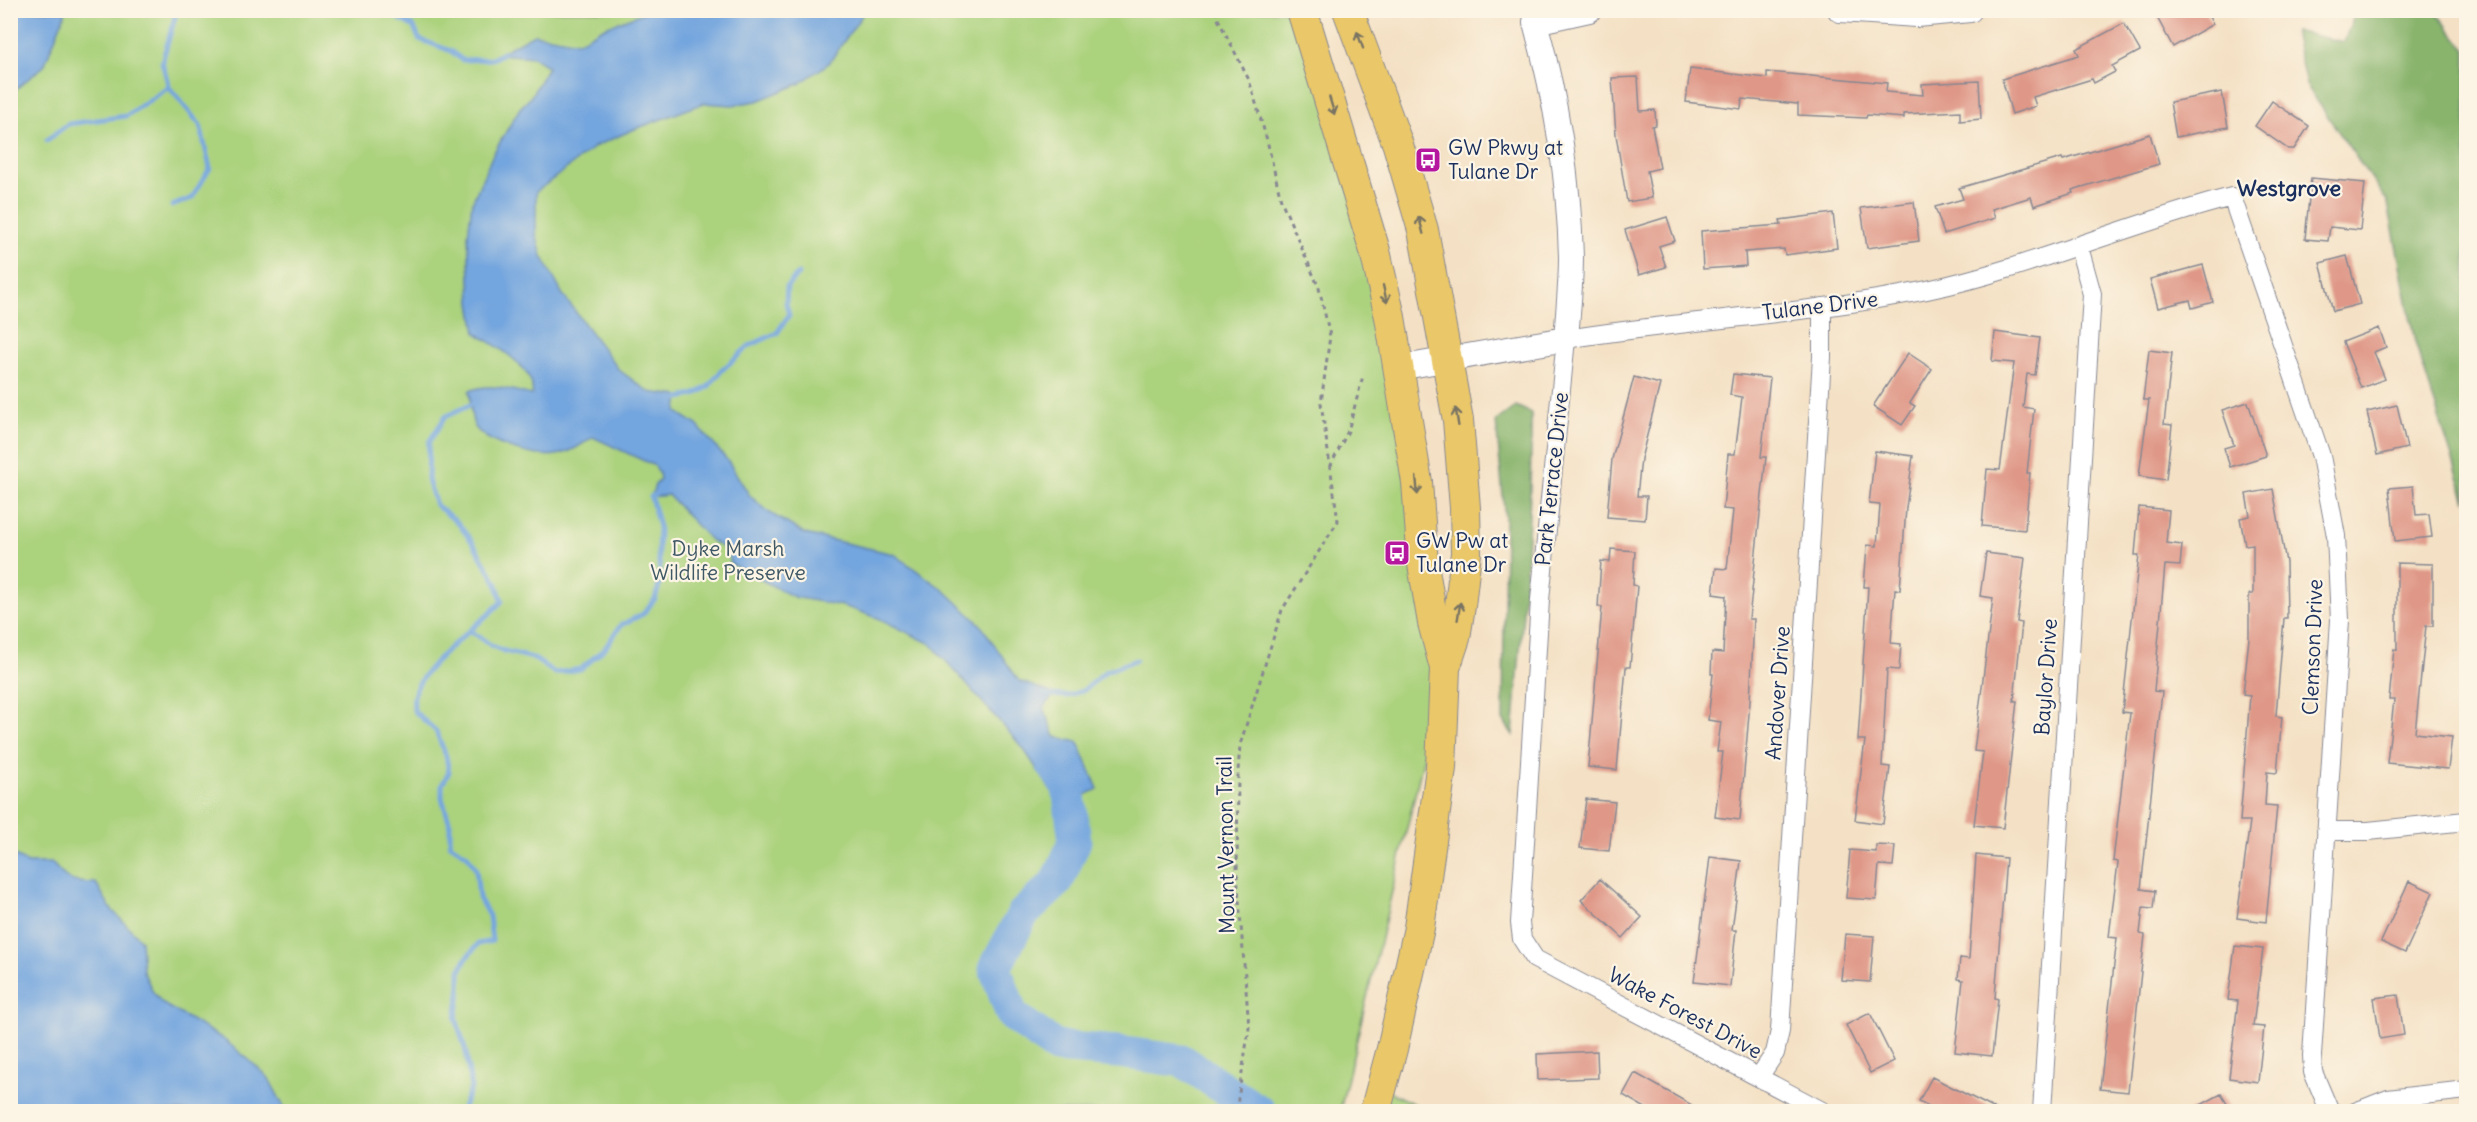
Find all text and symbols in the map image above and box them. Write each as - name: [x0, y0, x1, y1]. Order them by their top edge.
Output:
- one-way arrow: [1353, 32, 1364, 50]
- one-way arrow: [1327, 97, 1338, 116]
- place label: GW Pkwy at Tulane Dr: [1448, 134, 1563, 185]
- bus stop icon: GW Pkwy at Tulane Dr: [1413, 145, 1443, 175]
- district label: Westgrove: [2237, 174, 2341, 202]
- one-way arrow: [1415, 216, 1426, 235]
- one-way arrow: [1380, 284, 1392, 303]
- street label: Tulane Drive: [1760, 285, 1879, 326]
- street label: Park Terrace Drive: [1529, 391, 1574, 567]
- one-way arrow: [1452, 408, 1463, 427]
- one-way arrow: [1412, 476, 1423, 496]
- place label: GW Pw at Tulane Dr: [1416, 527, 1508, 578]
- park label: Dyke Marsh Wildlife Preserve: [650, 535, 806, 586]
- bus stop icon: GW Pw at Tulane Dr: [1382, 538, 1412, 568]
- street label: Clemson Drive: [2297, 578, 2328, 716]
- one-way arrow: [1454, 602, 1465, 622]
- street label: Baylor Drive: [2028, 618, 2063, 736]
- street label: Andover Drive: [1759, 625, 1796, 761]
- street label: Mount Vernon Trail: [1210, 756, 1241, 934]
- street label: Wake Forest Drive: [1604, 961, 1767, 1065]

